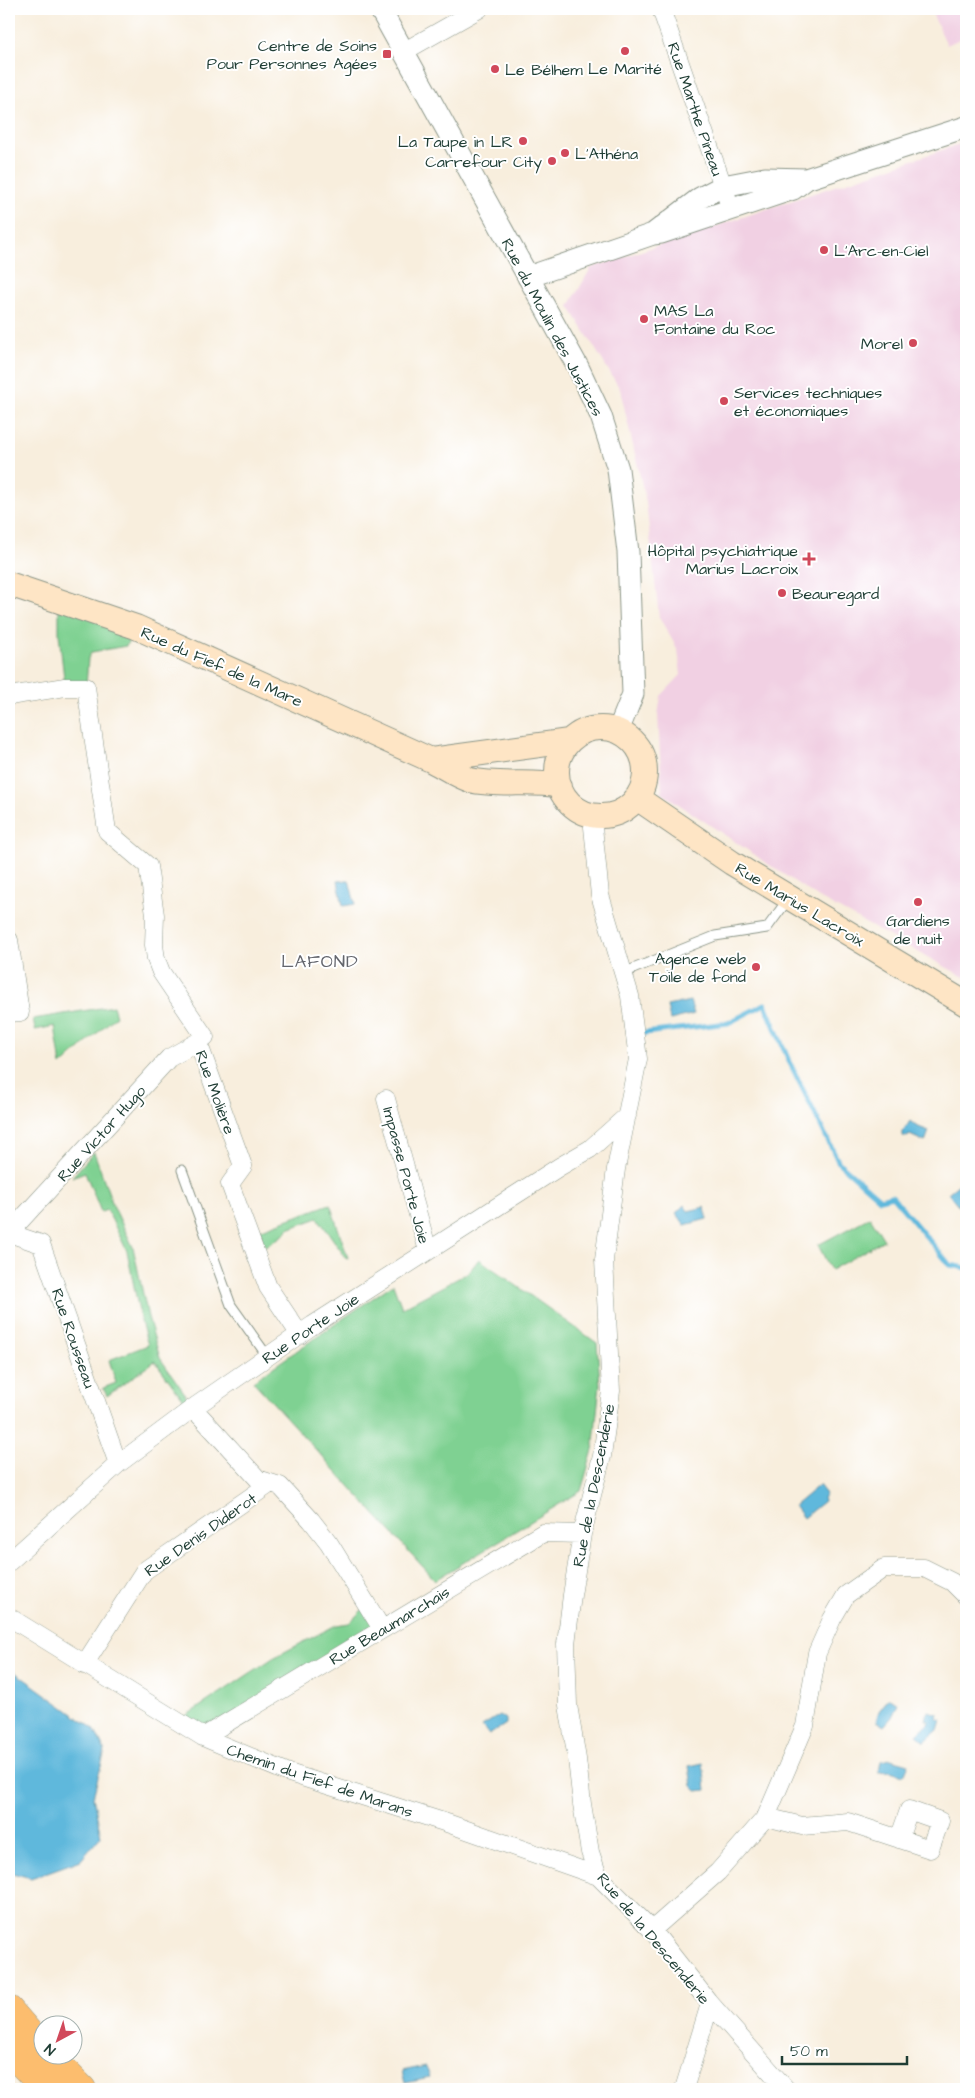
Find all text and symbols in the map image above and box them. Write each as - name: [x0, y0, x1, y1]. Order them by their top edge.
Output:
- place label: Centre de Soins Pour Personnes Agées: [207, 35, 377, 76]
- street label: Rue Marthe Pineau: [662, 40, 728, 179]
- marker: Le Marité: [619, 45, 631, 57]
- marker: Centre de Soins Pour Personnes Agées: [381, 48, 393, 60]
- place label: Le Marité: [588, 58, 662, 80]
- place label: Le Bélhem: [505, 59, 583, 81]
- marker: Le Bélhem: [489, 63, 501, 75]
- place label: La Taupe in LR: [398, 131, 513, 153]
- marker: La Taupe in LR: [517, 135, 529, 147]
- place label: L'Athéna: [575, 143, 638, 165]
- marker: L'Athéna: [559, 147, 571, 159]
- place label: Carrefour City: [425, 151, 542, 174]
- marker: Carrefour City: [546, 155, 558, 167]
- street label: Rue du Moulin des Justices: [496, 235, 608, 420]
- place label: L'Arc-en-Ciel: [834, 240, 928, 262]
- marker: L'Arc-en-Ciel: [818, 244, 830, 256]
- place label: MAS La Fontaine du Roc: [654, 300, 775, 340]
- marker: MAS La Fontaine du Roc: [638, 313, 650, 325]
- place label: Morel: [861, 333, 903, 355]
- marker: Morel: [907, 337, 919, 349]
- place label: Services techniques et économiques: [734, 382, 882, 422]
- marker: Services techniques et économiques: [718, 395, 730, 407]
- place label: Hôpital psychiatrique Marius Lacroix: [647, 540, 798, 580]
- marker: Hôpital psychiatrique Marius Lacroix: [802, 552, 816, 566]
- place label: Beauregard: [792, 583, 879, 606]
- marker: Beauregard: [776, 587, 788, 599]
- street label: Rue du Fief de la Mare: [137, 621, 306, 713]
- street label: Rue Marius Lacroix: [731, 858, 869, 952]
- marker: Gardiens de nuit: [912, 896, 924, 908]
- place label: Gardiens de nuit: [886, 910, 950, 950]
- place label: Agence web Toile de fond: [649, 948, 746, 988]
- district label: LAFOND: [281, 949, 359, 974]
- marker: Agence web Toile de fond: [750, 961, 762, 973]
- street label: Rue Molière: [190, 1047, 241, 1138]
- street label: Rue Victor Hugo: [52, 1081, 152, 1187]
- street label: Impasse Porte Joie: [377, 1104, 435, 1247]
- street label: Rue Rousseau: [46, 1286, 100, 1391]
- street label: Rue Porte Joie: [258, 1288, 364, 1369]
- street label: Rue de la Descenderie: [567, 1402, 621, 1569]
- street label: Rue Denis Diderot: [140, 1488, 262, 1582]
- street label: Rue Beaumarchais: [325, 1581, 454, 1671]
- street label: Chemin du Fief de Marans: [224, 1739, 416, 1823]
- street label: Rue de la Descenderie: [592, 1868, 715, 2009]
- north arrow: [32, 2016, 82, 2066]
- scale bar: [782, 2033, 908, 2065]
- text: N: [40, 2039, 60, 2060]
- text: 50 m: [790, 2041, 828, 2062]

